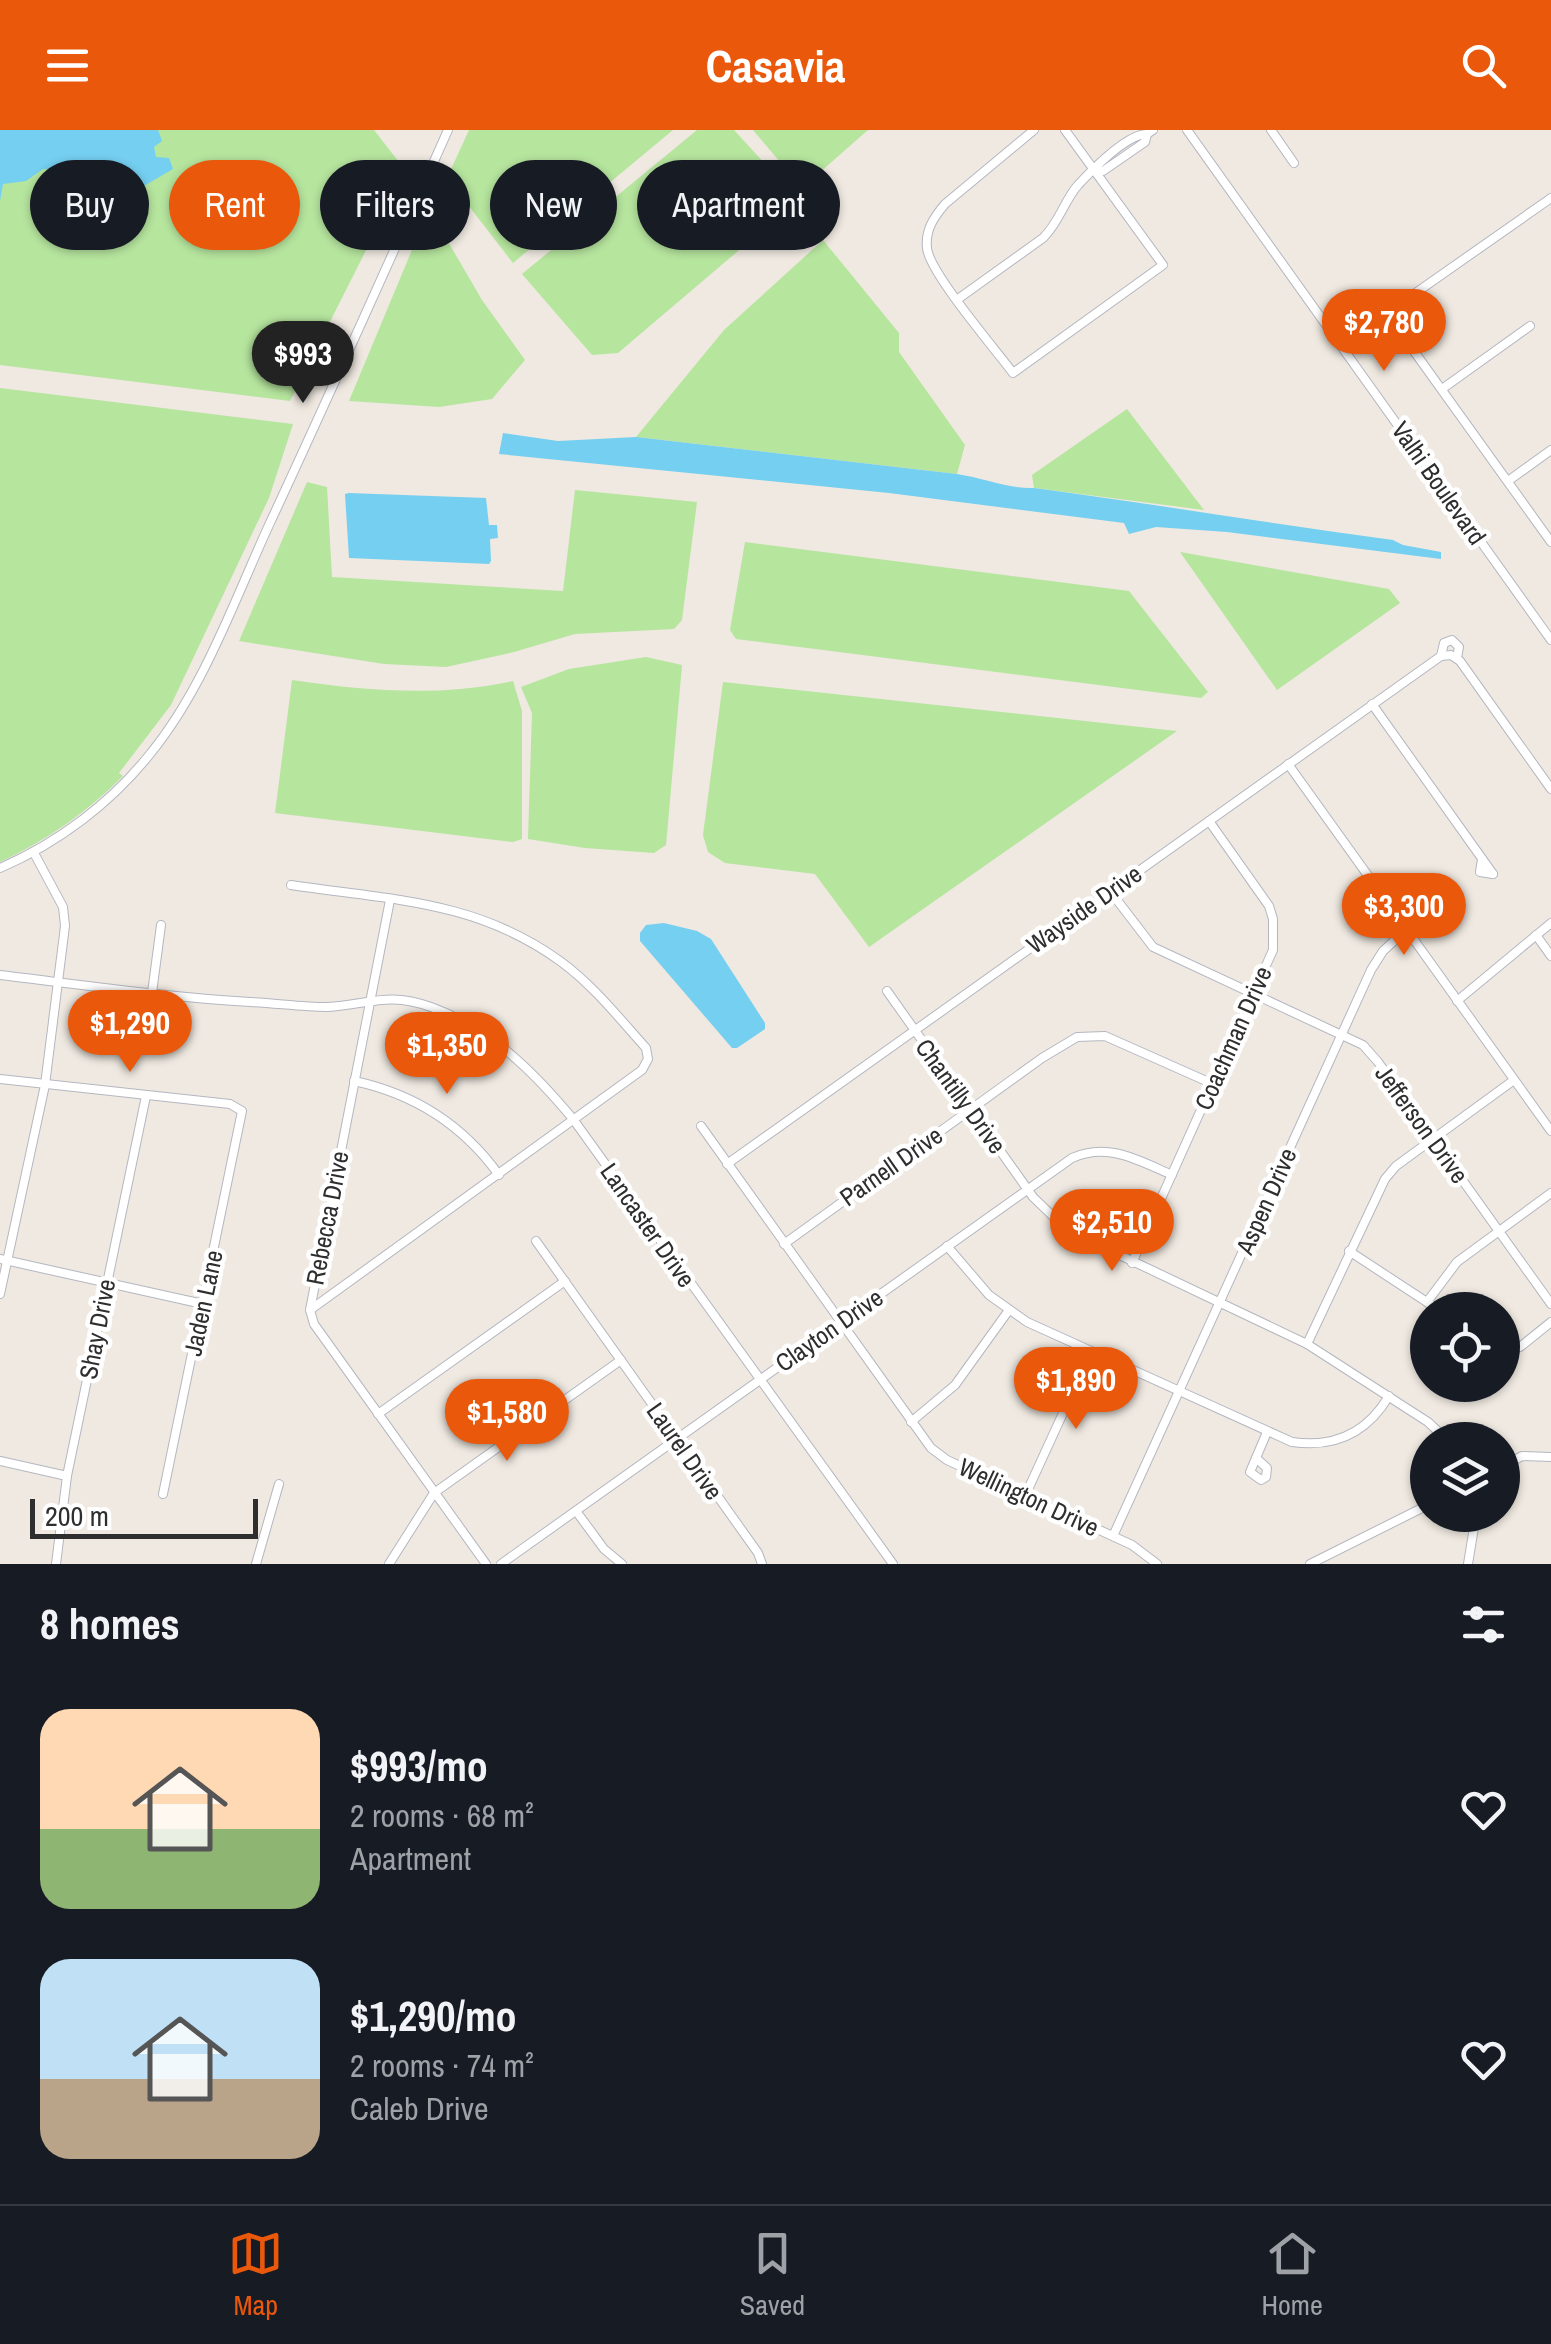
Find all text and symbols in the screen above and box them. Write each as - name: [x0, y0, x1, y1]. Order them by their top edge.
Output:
- text: Casavia: [706, 35, 845, 96]
- icon: menu: [40, 38, 95, 93]
- icon: search: [1456, 38, 1511, 93]
- chip: Buy: [30, 160, 149, 250]
- chip: Rent: [169, 160, 300, 250]
- chip: Filters: [320, 160, 470, 250]
- chip: New: [490, 160, 617, 250]
- chip: Apartment: [637, 160, 840, 250]
- pin: $2,780: [1303, 289, 1465, 374]
- text: $2,780: [1344, 300, 1424, 343]
- pin: $993: [244, 321, 362, 406]
- text: $993: [274, 332, 332, 375]
- street label: Valhi Boulevard: [1384, 415, 1494, 551]
- street label: Wayside Drive: [1019, 857, 1149, 961]
- pin: $3,300: [1323, 873, 1485, 958]
- text: $3,300: [1364, 884, 1444, 927]
- street label: Coachman Drive: [1186, 961, 1280, 1115]
- pin: $1,290: [49, 990, 211, 1075]
- text: $1,290: [90, 1001, 170, 1044]
- pin: $1,350: [366, 1012, 528, 1097]
- text: $1,350: [407, 1023, 487, 1066]
- street label: Chantilly Drive: [908, 1032, 1014, 1160]
- street label: Jefferson Drive: [1367, 1058, 1477, 1190]
- street label: Parnell Drive: [833, 1118, 949, 1214]
- street label: Aspen Drive: [1227, 1143, 1304, 1260]
- street label: Rebecca Drive: [297, 1148, 357, 1288]
- street label: Lancaster Drive: [593, 1156, 703, 1294]
- pin: $2,510: [1031, 1189, 1193, 1274]
- text: $2,510: [1072, 1200, 1152, 1243]
- street label: Jaden Lane: [175, 1247, 231, 1359]
- street label: Shay Drive: [71, 1276, 123, 1382]
- street label: Clayton Drive: [768, 1280, 890, 1380]
- map controls: [1410, 1292, 1520, 1532]
- button: locate: [1410, 1292, 1520, 1402]
- pin: $1,890: [995, 1347, 1157, 1432]
- text: $1,890: [1036, 1358, 1116, 1401]
- pin: $1,580: [426, 1379, 588, 1464]
- text: $1,580: [467, 1390, 547, 1433]
- street label: Laurel Drive: [639, 1396, 731, 1506]
- button: layers: [1410, 1422, 1520, 1532]
- street label: Wellington Drive: [953, 1450, 1105, 1544]
- scale bar: [30, 1494, 258, 1538]
- text: 200 m: [45, 1497, 109, 1535]
- text: 8 homes: [40, 1596, 180, 1652]
- icon: filters: [1456, 1597, 1511, 1652]
- text: $993/mo: [350, 1738, 488, 1794]
- icon: home: [120, 1749, 240, 1869]
- icon: heart: [1456, 1782, 1511, 1837]
- text: 2 rooms · 68 m²: [350, 1794, 534, 1837]
- text: Apartment: [350, 1837, 471, 1880]
- text: $1,290/mo: [350, 1988, 517, 2044]
- icon: home: [120, 1999, 240, 2119]
- icon: heart: [1456, 2032, 1511, 2087]
- text: 2 rooms · 74 m²: [350, 2044, 534, 2087]
- text: Caleb Drive: [350, 2087, 489, 2130]
- tab: Map: [228, 2226, 283, 2324]
- tab: Saved: [740, 2226, 805, 2324]
- tab: Home: [1261, 2226, 1323, 2324]

